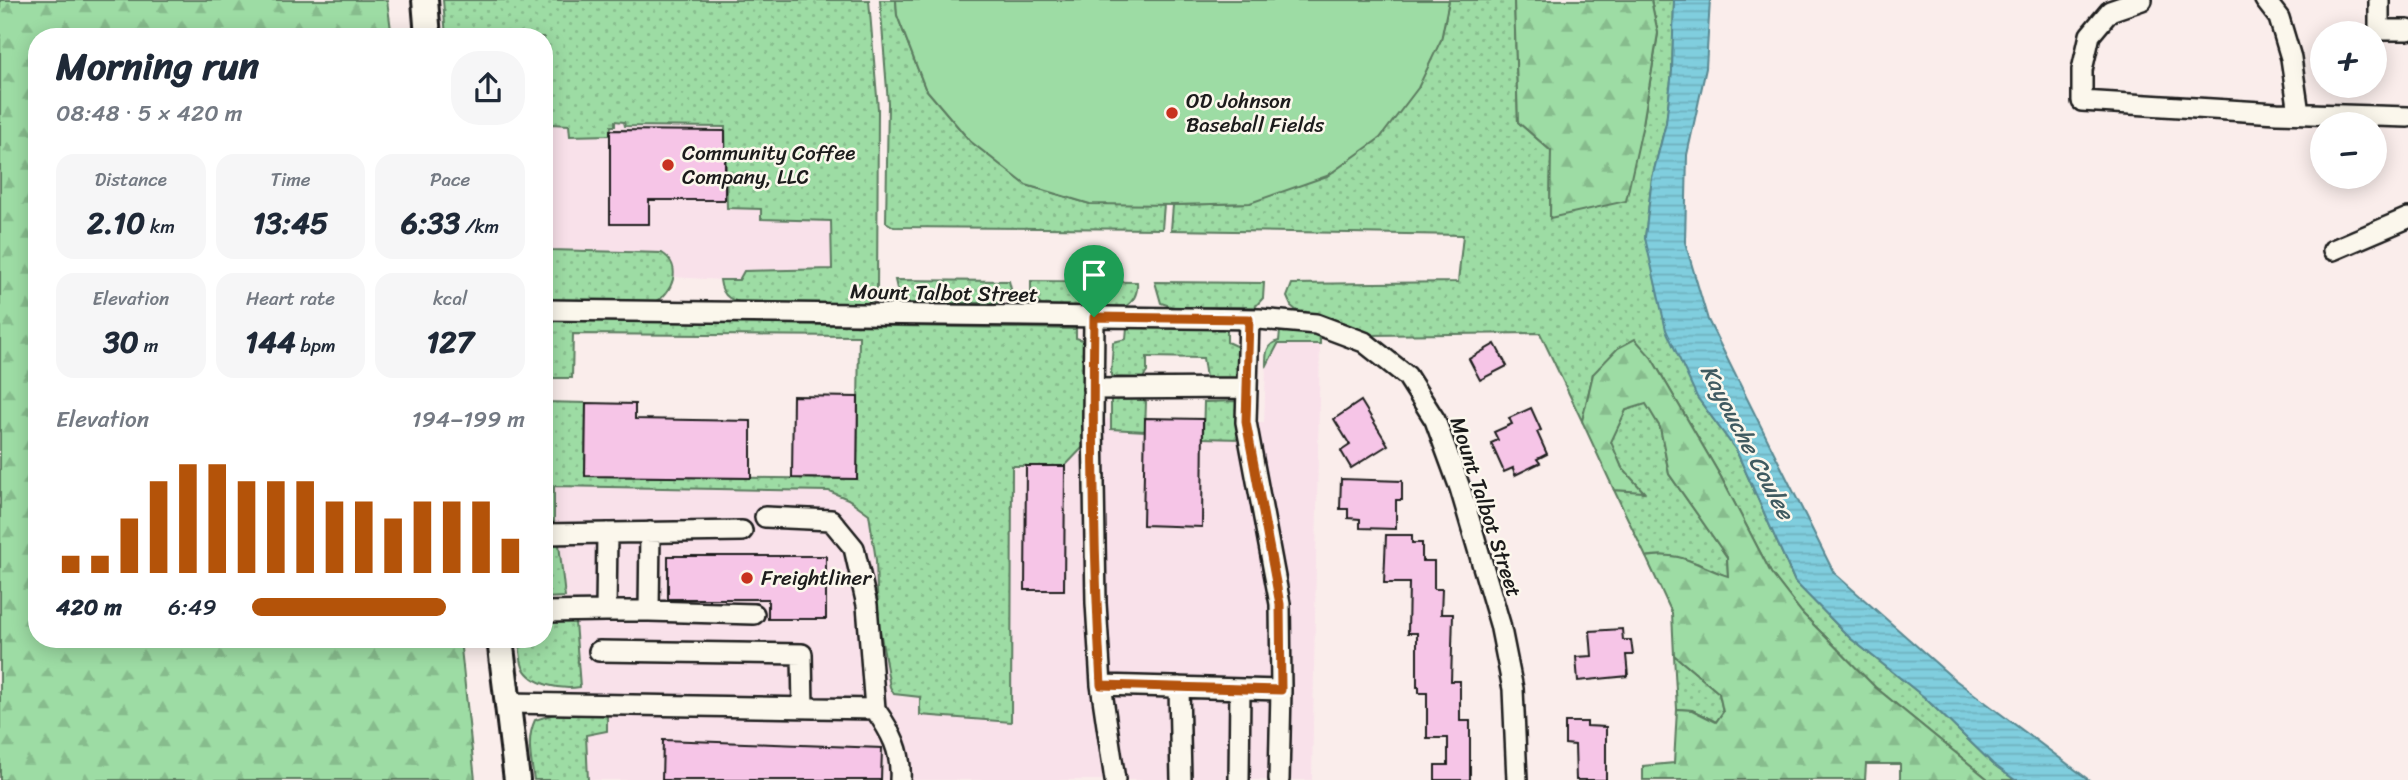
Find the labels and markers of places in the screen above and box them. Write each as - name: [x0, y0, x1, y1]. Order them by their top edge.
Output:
- place label: OD Johnson Baseball Fields: [1186, 82, 1325, 144]
- marker: OD Johnson Baseball Fields: [1164, 105, 1180, 121]
- place label: Community Coffee Company, LLC: [682, 134, 855, 196]
- marker: Community Coffee Company, LLC: [660, 157, 676, 173]
- pin: [1064, 245, 1124, 317]
- place label: Freightliner: [761, 559, 872, 597]
- marker: Freightliner: [739, 570, 755, 586]

